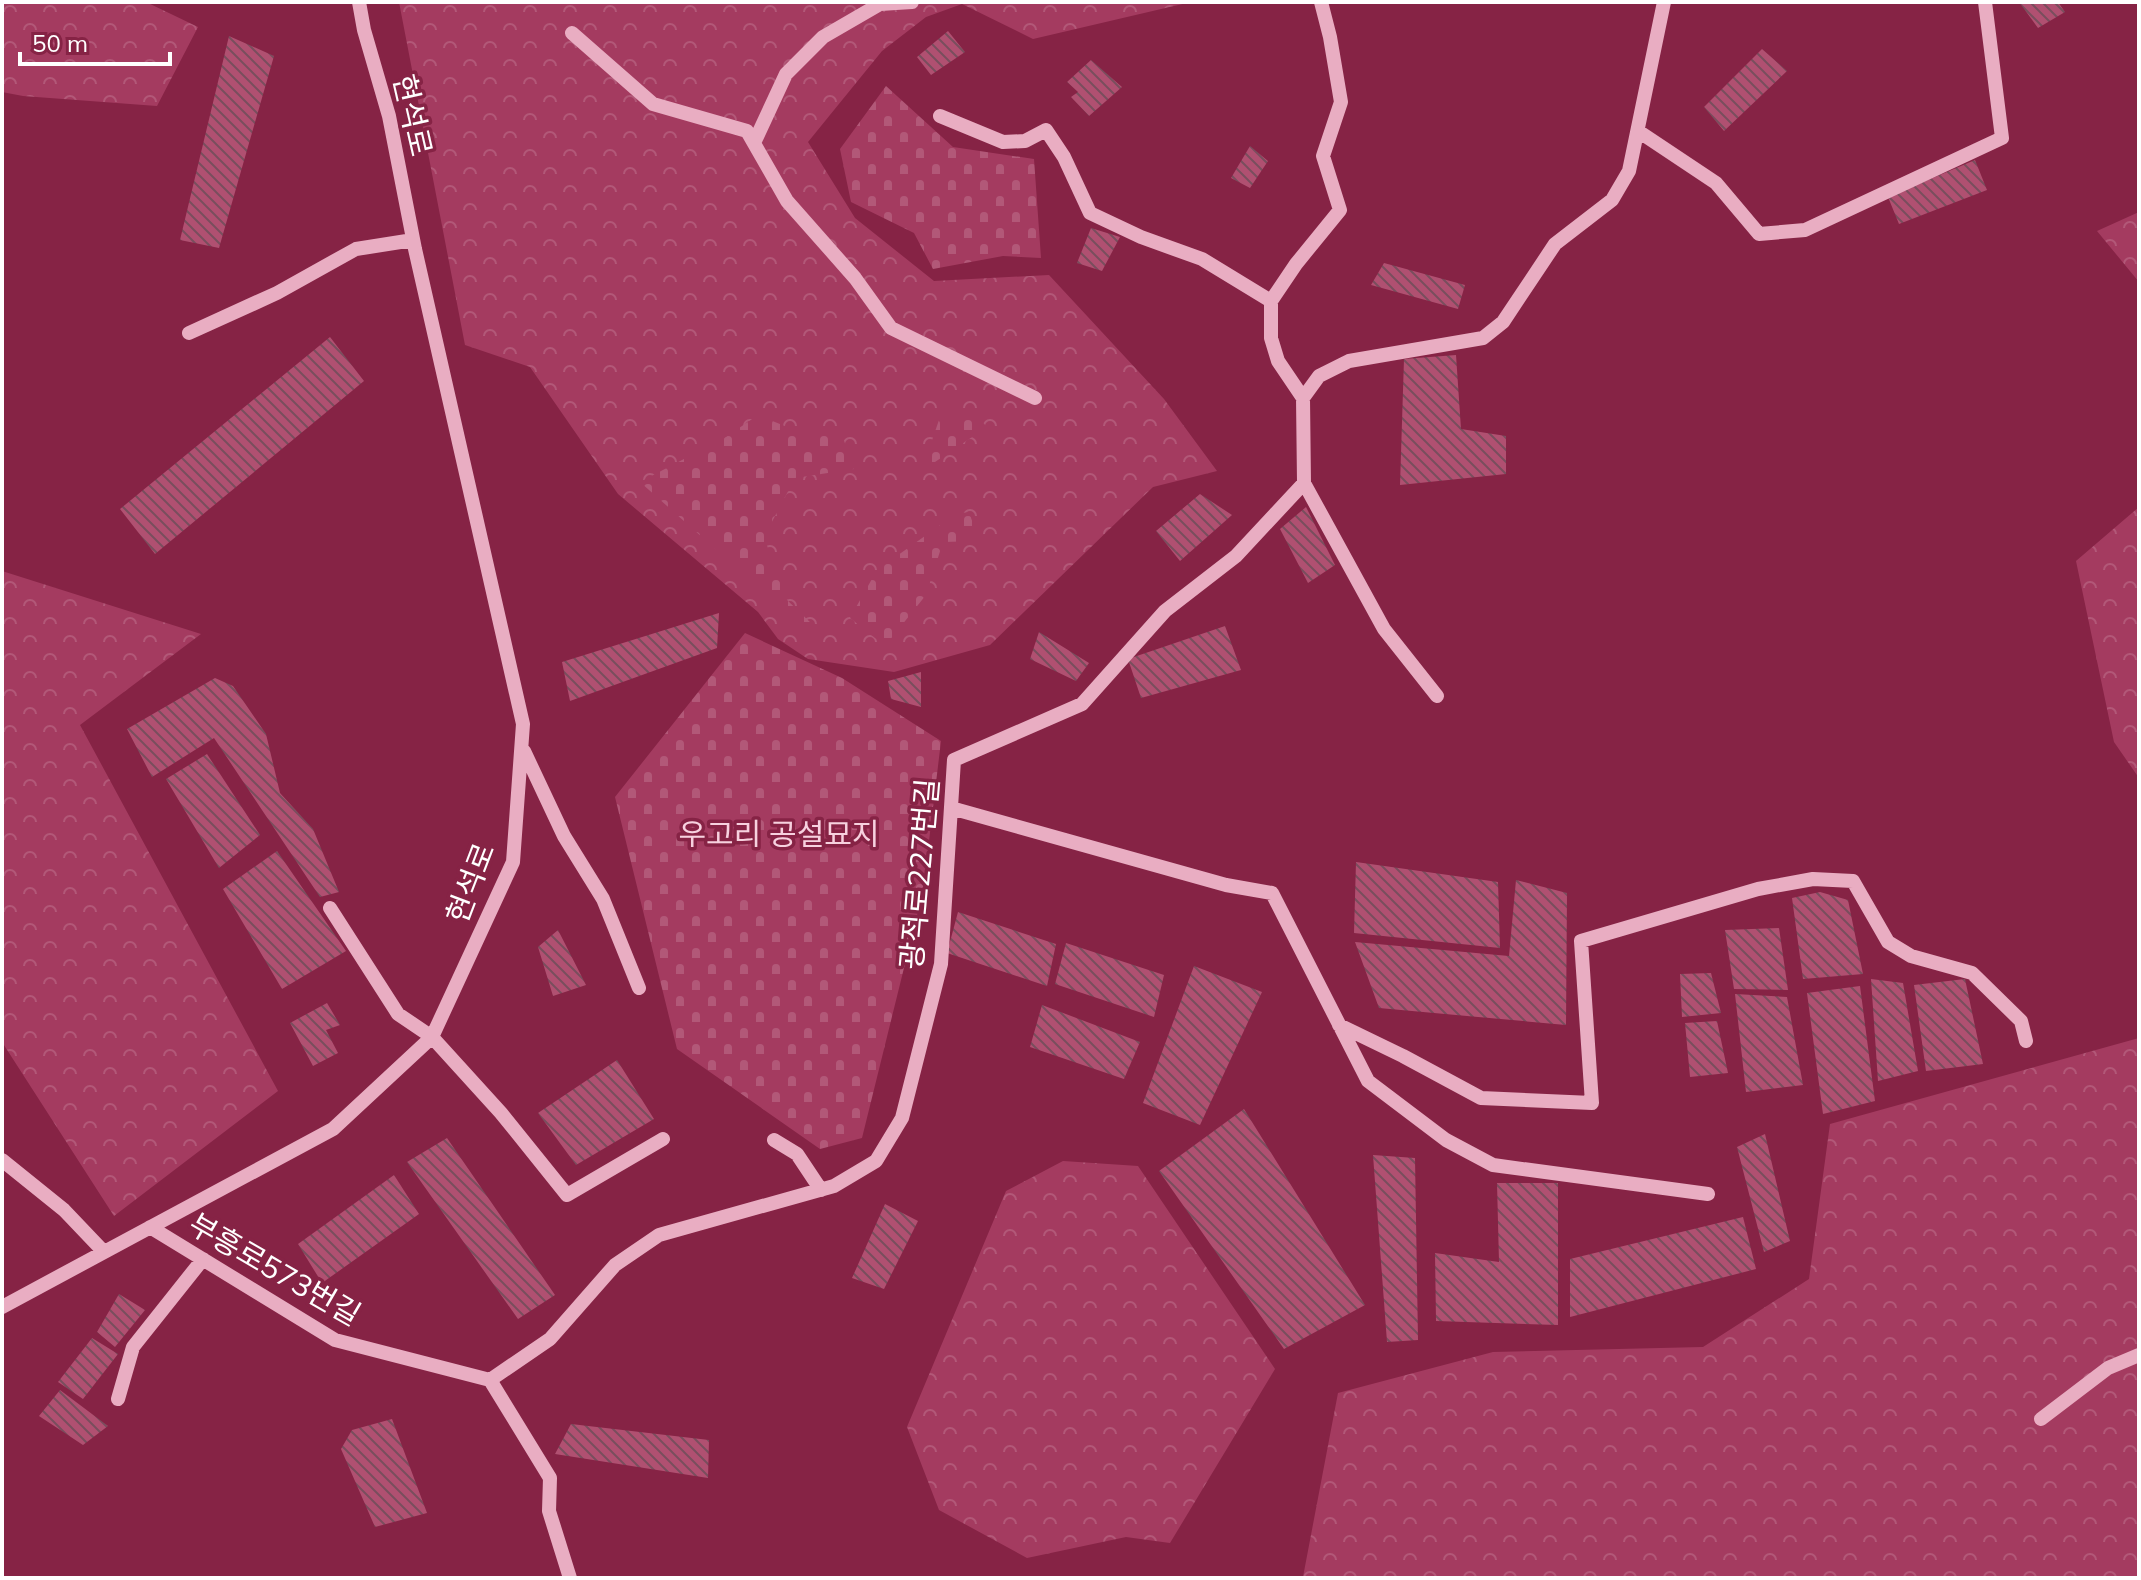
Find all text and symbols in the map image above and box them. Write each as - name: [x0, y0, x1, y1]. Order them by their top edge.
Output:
- scale bar: [20, 16, 170, 66]
- text: 50 m: [32, 28, 88, 58]
- street label: 현석로: [385, 70, 441, 160]
- street label: 광적로227번길: [892, 777, 946, 971]
- park label: 우고리 공설묘지: [678, 815, 880, 853]
- street label: 현석로: [437, 838, 503, 928]
- street label: 부흥로573번길: [182, 1205, 368, 1333]

